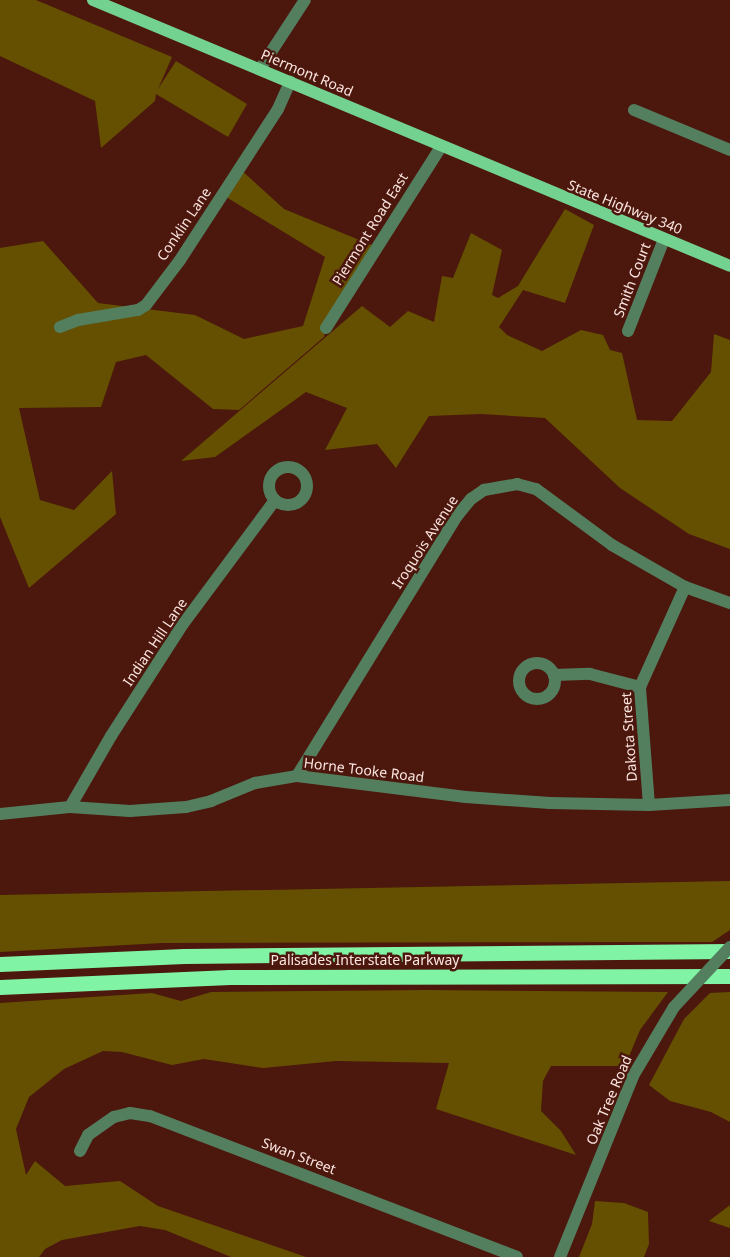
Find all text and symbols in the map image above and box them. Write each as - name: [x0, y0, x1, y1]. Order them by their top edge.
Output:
- street label: Piermont Road: [258, 46, 356, 100]
- street label: Piermont Road East: [329, 170, 411, 288]
- street label: State Highway 340: [565, 176, 685, 238]
- street label: Conklin Lane: [153, 184, 215, 264]
- street label: Smith Court: [610, 240, 654, 320]
- street label: Iroquois Avenue: [389, 492, 461, 592]
- street label: Indian Hill Lane: [119, 595, 191, 689]
- street label: Dakota Street: [617, 692, 641, 782]
- street label: Horne Tooke Road: [303, 754, 425, 786]
- street label: Palisades Interstate Parkway: [271, 952, 459, 968]
- street label: Oak Tree Road: [583, 1053, 635, 1147]
- street label: Swan Street: [260, 1134, 338, 1178]

